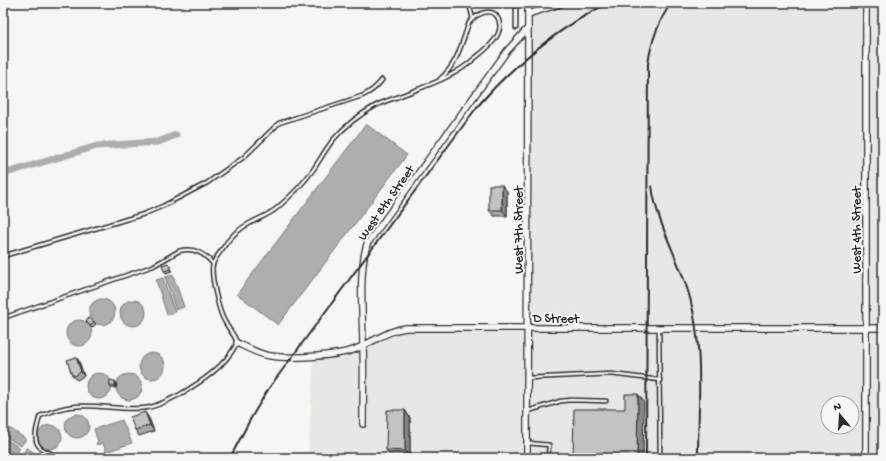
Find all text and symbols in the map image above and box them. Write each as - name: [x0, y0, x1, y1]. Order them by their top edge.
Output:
- street label: West 8th Street: [356, 162, 419, 244]
- street label: West 7th Street: [512, 184, 527, 274]
- street label: West 4th Street: [850, 185, 865, 274]
- street label: D Street: [532, 312, 581, 327]
- north arrow: [820, 395, 860, 435]
- text: N: [832, 401, 843, 414]

